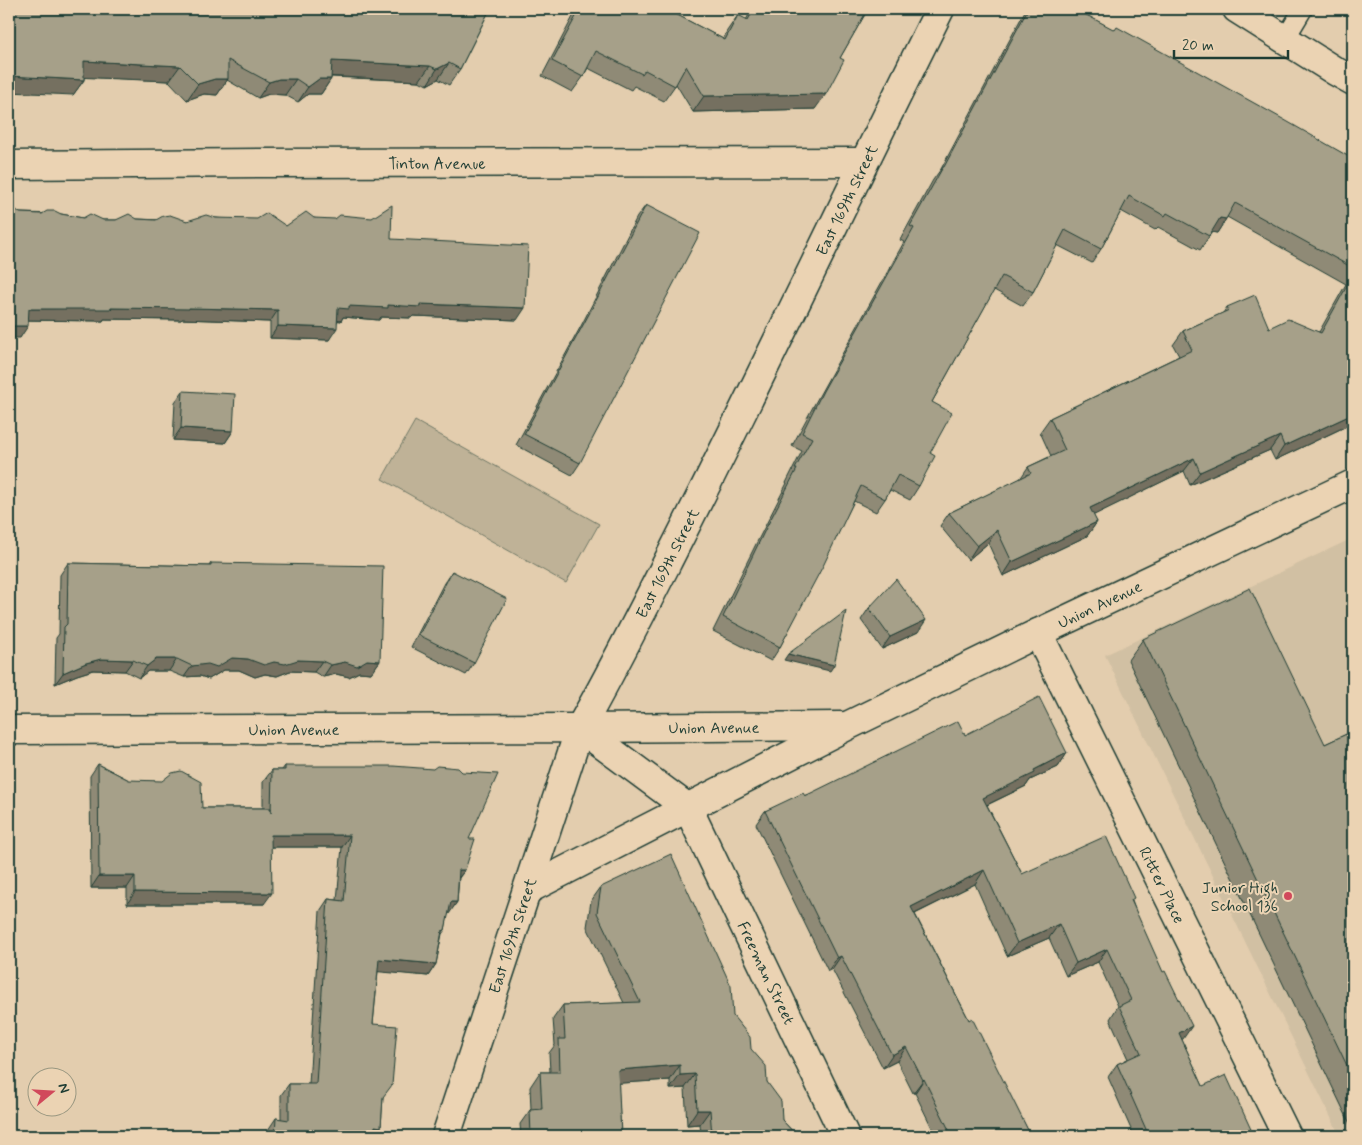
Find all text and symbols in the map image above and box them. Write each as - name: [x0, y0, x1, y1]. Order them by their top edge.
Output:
- scale bar: [1174, 28, 1288, 60]
- text: 20 m: [1182, 36, 1214, 56]
- street label: East 169th Street: [812, 141, 884, 259]
- street label: Tinton Avenue: [388, 154, 486, 175]
- street label: East 169th Street: [632, 505, 705, 622]
- street label: Union Avenue: [1055, 576, 1146, 634]
- street label: Union Avenue: [668, 718, 760, 739]
- street label: Union Avenue: [249, 720, 340, 741]
- street label: Ritter Place: [1133, 844, 1189, 927]
- street label: East 169th Street: [484, 875, 542, 997]
- place label: Junior High School 136: [1202, 878, 1278, 917]
- marker: Junior High School 136: [1282, 890, 1294, 902]
- street label: Freeman Street: [732, 918, 799, 1028]
- north arrow: [28, 1068, 78, 1118]
- text: N: [53, 1081, 73, 1096]

